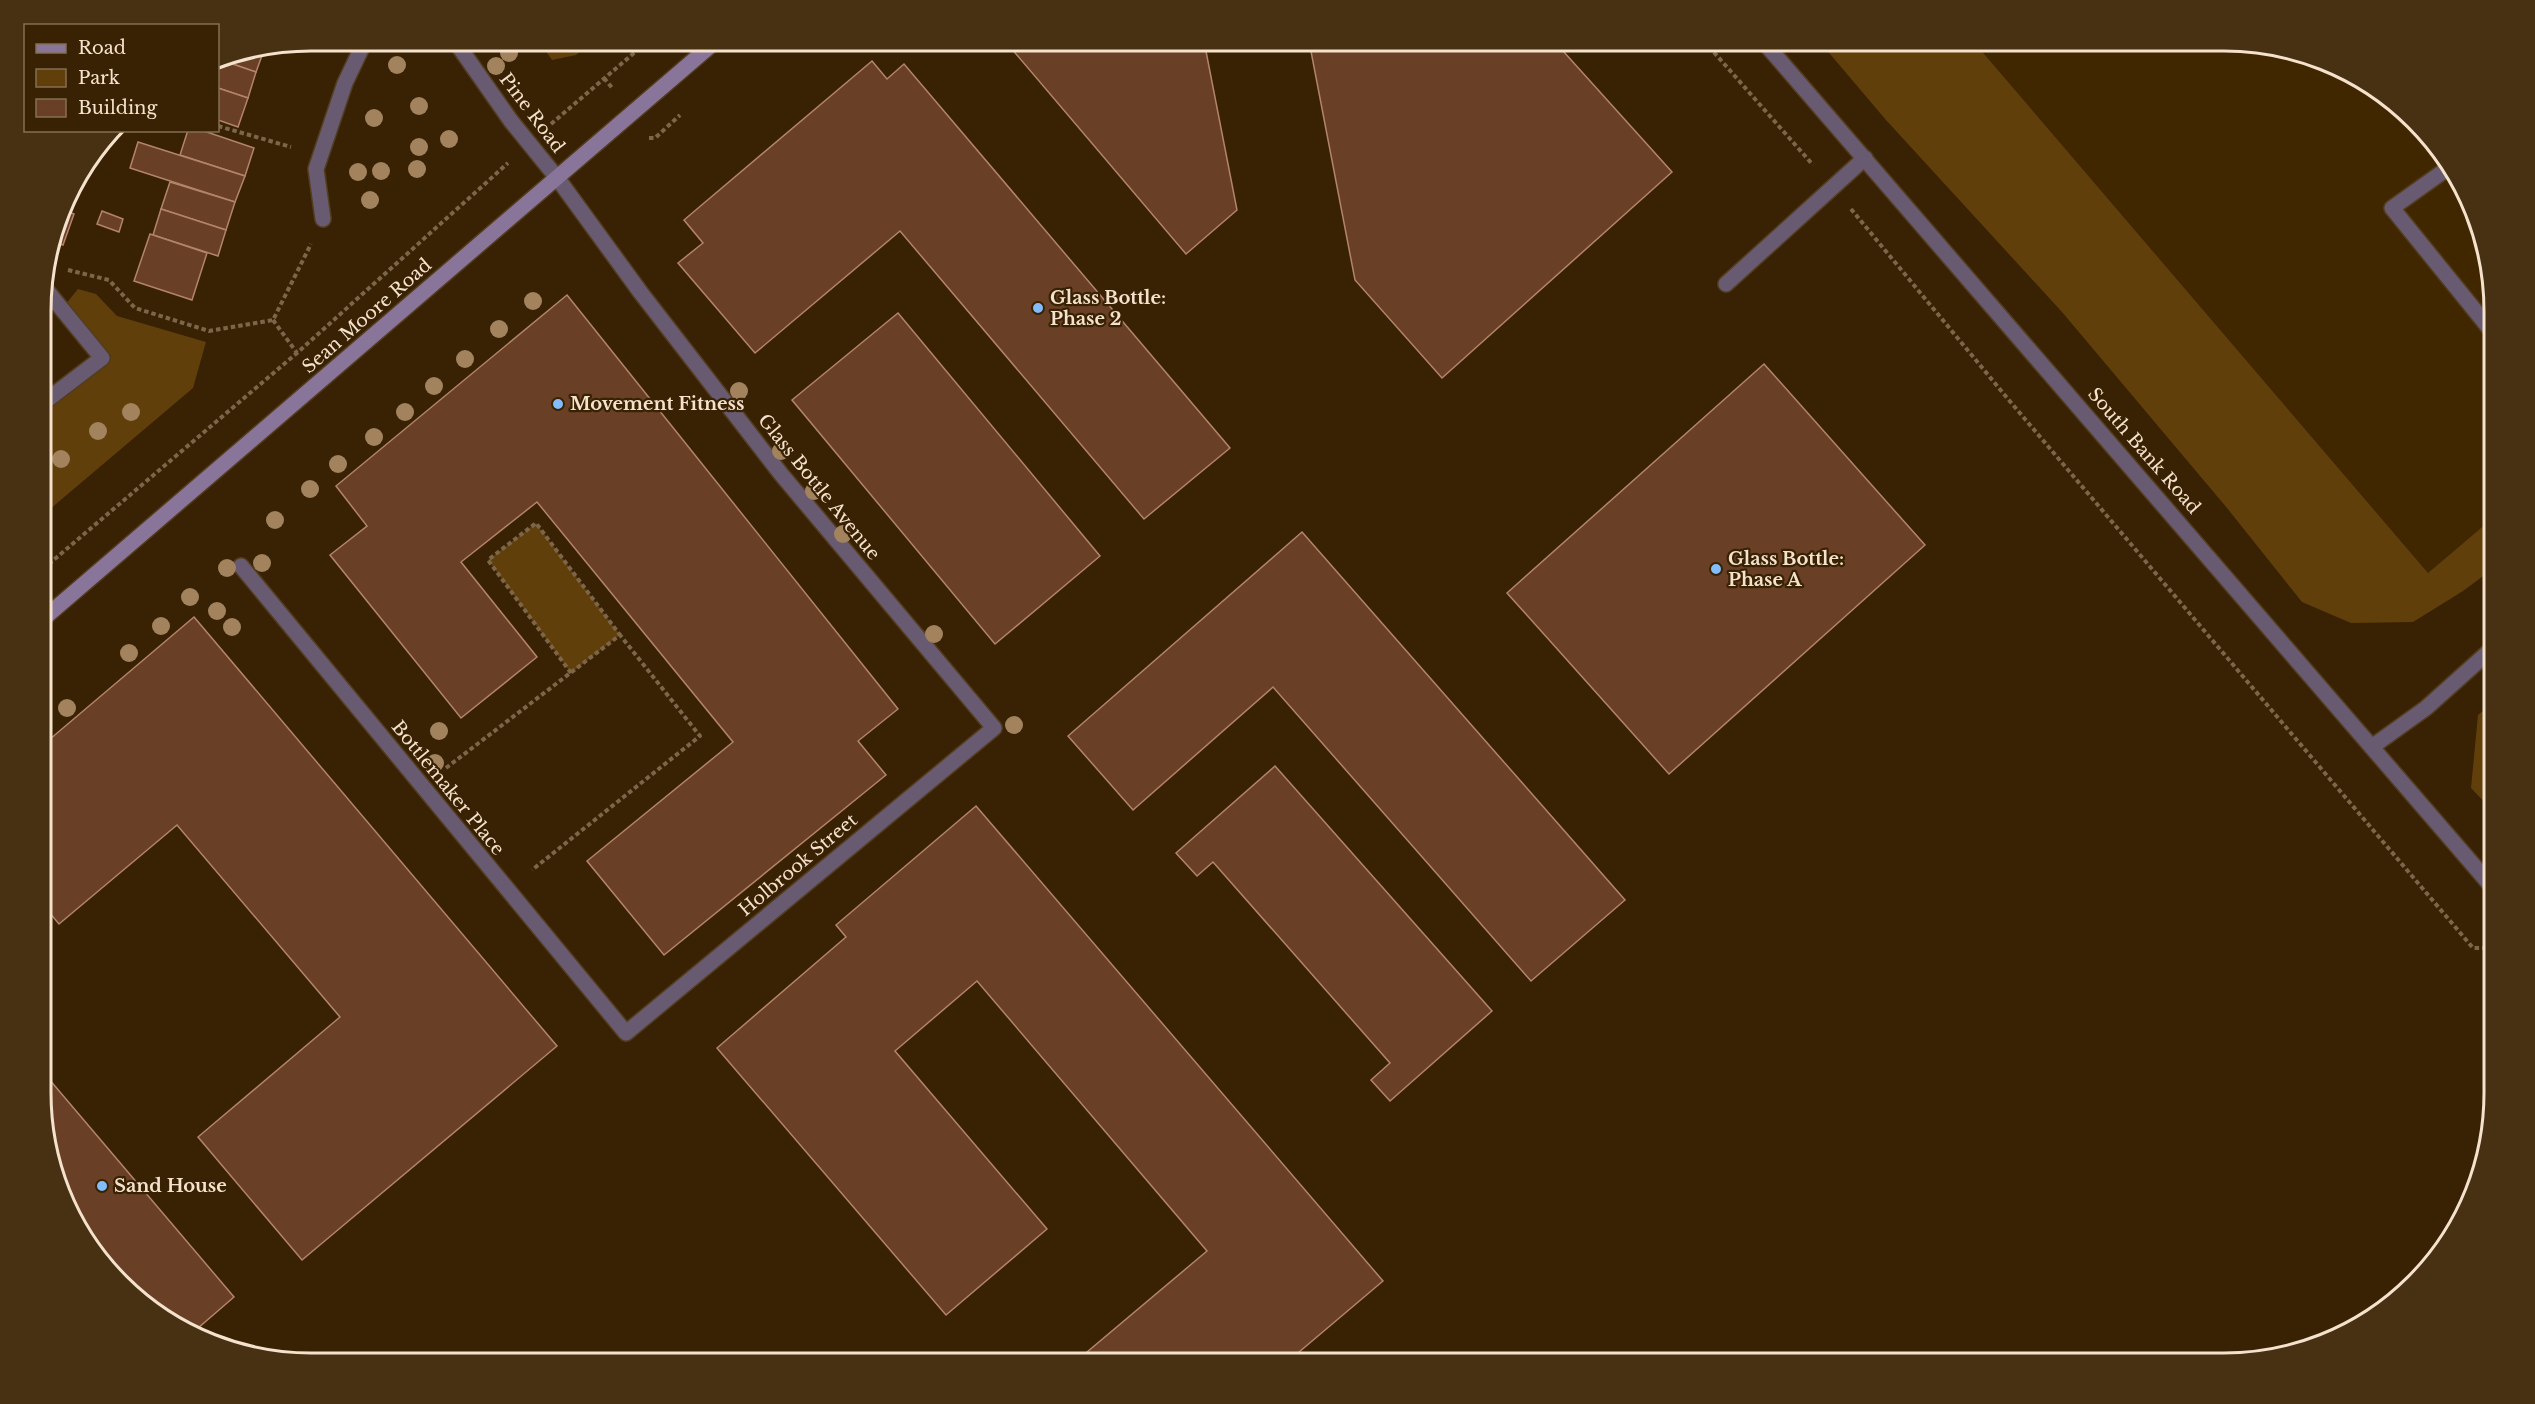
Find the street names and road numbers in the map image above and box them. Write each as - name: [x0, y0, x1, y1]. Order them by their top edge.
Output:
- street label: Pine Road: [495, 69, 569, 157]
- street label: Sean Moore Road: [298, 254, 436, 378]
- street label: South Bank Road: [2083, 383, 2205, 519]
- street label: Glass Bottle Avenue: [753, 410, 885, 564]
- street label: Bottlemaker Place: [387, 716, 509, 860]
- street label: Holbrook Street: [734, 809, 862, 921]

